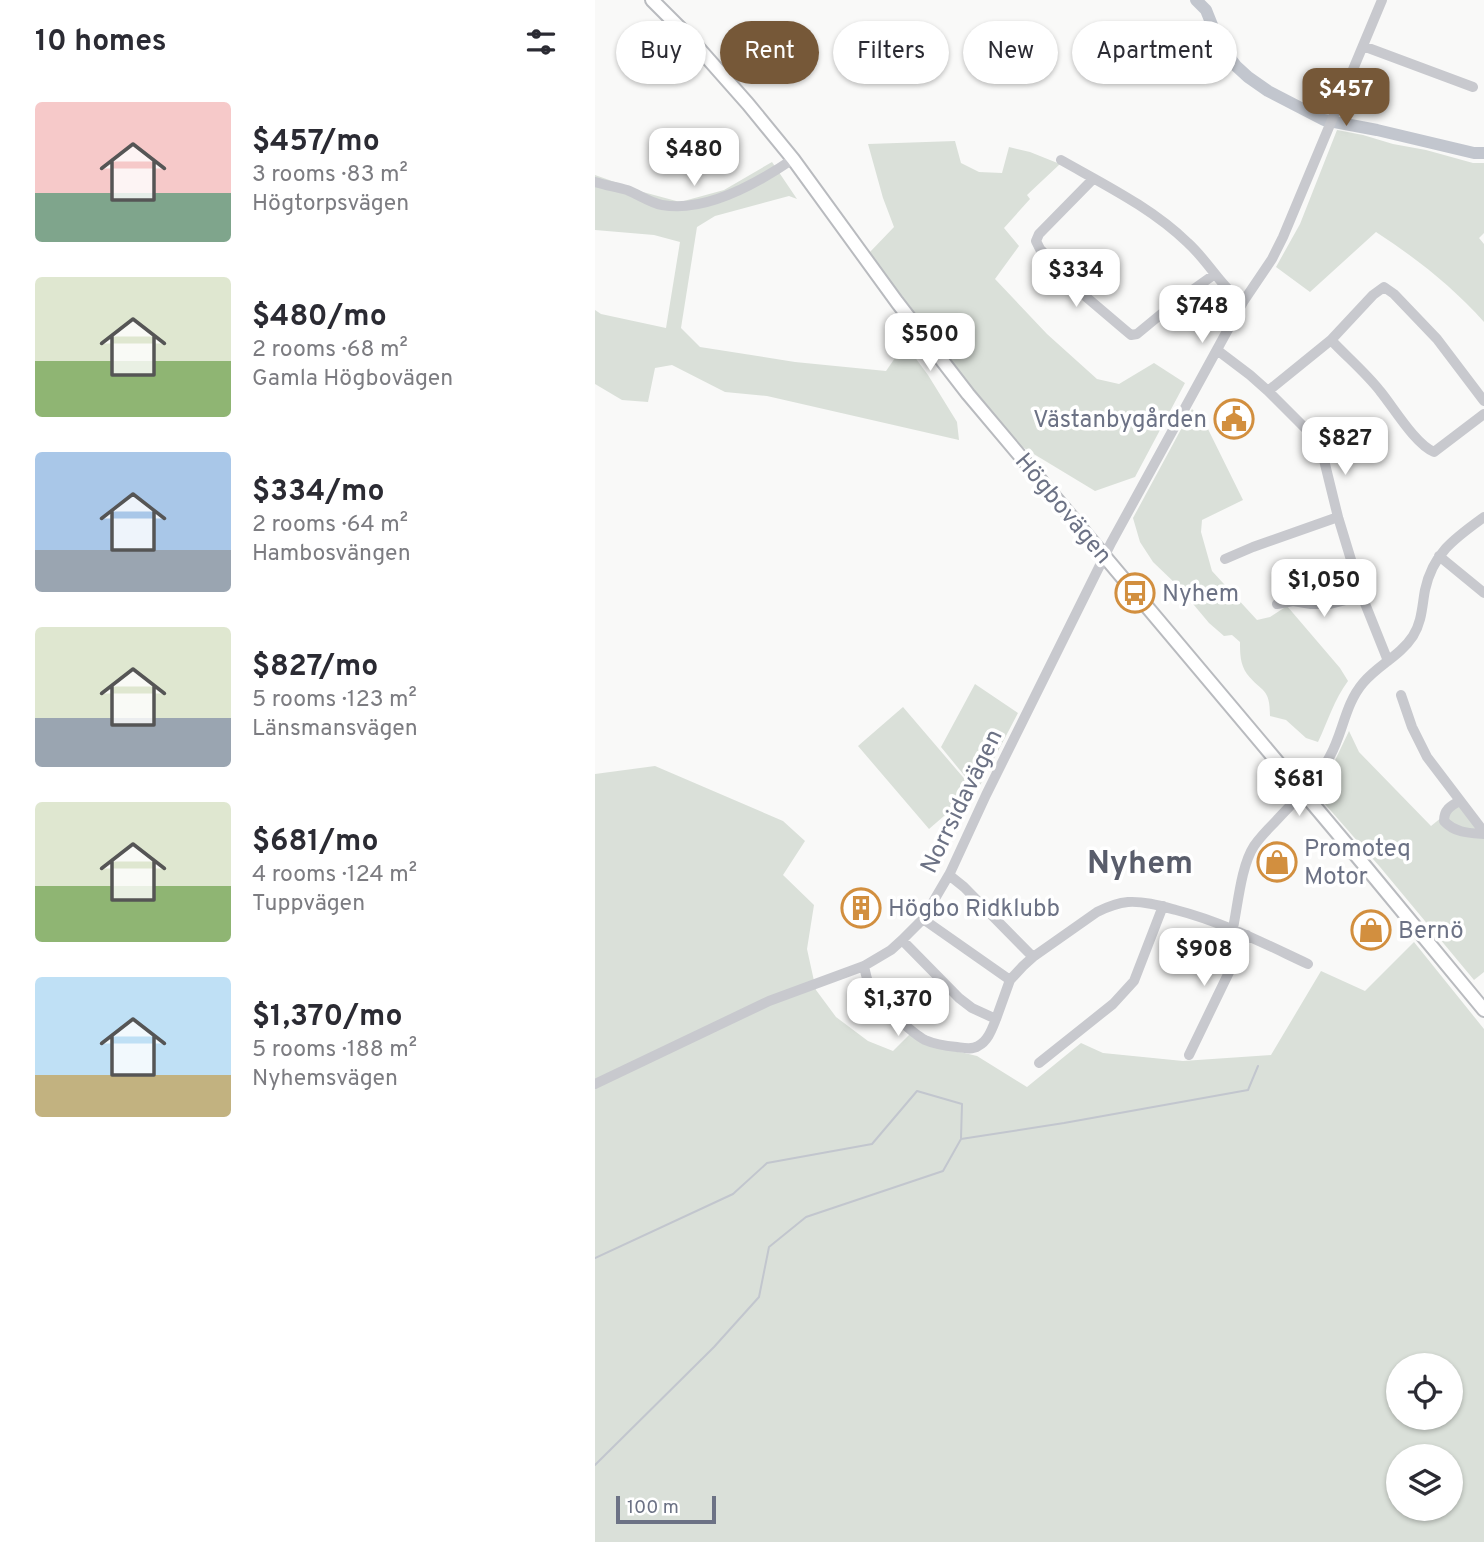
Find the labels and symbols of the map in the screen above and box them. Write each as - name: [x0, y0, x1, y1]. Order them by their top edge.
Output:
- pin: $457: [1305, 68, 1387, 128]
- pin: $480: [653, 128, 735, 188]
- pin: $334: [1035, 250, 1117, 309]
- pin: $748: [1161, 286, 1243, 345]
- pin: $500: [889, 314, 971, 373]
- public building icon: Västanbygården: [1213, 398, 1255, 440]
- place label: Västanbygården: [1033, 406, 1207, 436]
- pin: $827: [1304, 418, 1386, 477]
- street label: Högbovägen: [1007, 448, 1118, 571]
- pin: $1,050: [1267, 560, 1381, 619]
- bus stop icon: Nyhem: [1114, 572, 1156, 614]
- place label: Nyhem: [1162, 580, 1239, 610]
- street label: Norrsidavägen: [915, 725, 1011, 879]
- pin: $681: [1258, 758, 1340, 818]
- place label: Promoteq Motor: [1304, 835, 1411, 893]
- shop icon: Promoteq Motor: [1256, 841, 1298, 883]
- district label: Nyhem: [1087, 845, 1193, 885]
- building icon: Högbo Ridklubb: [840, 887, 882, 929]
- place label: Högbo Ridklubb: [888, 895, 1060, 925]
- shop icon: Bernö: [1350, 909, 1392, 951]
- place label: Bernö: [1398, 917, 1464, 947]
- pin: $908: [1163, 928, 1245, 988]
- pin: $1,370: [841, 978, 955, 1038]
- scale bar: [616, 1493, 716, 1525]

